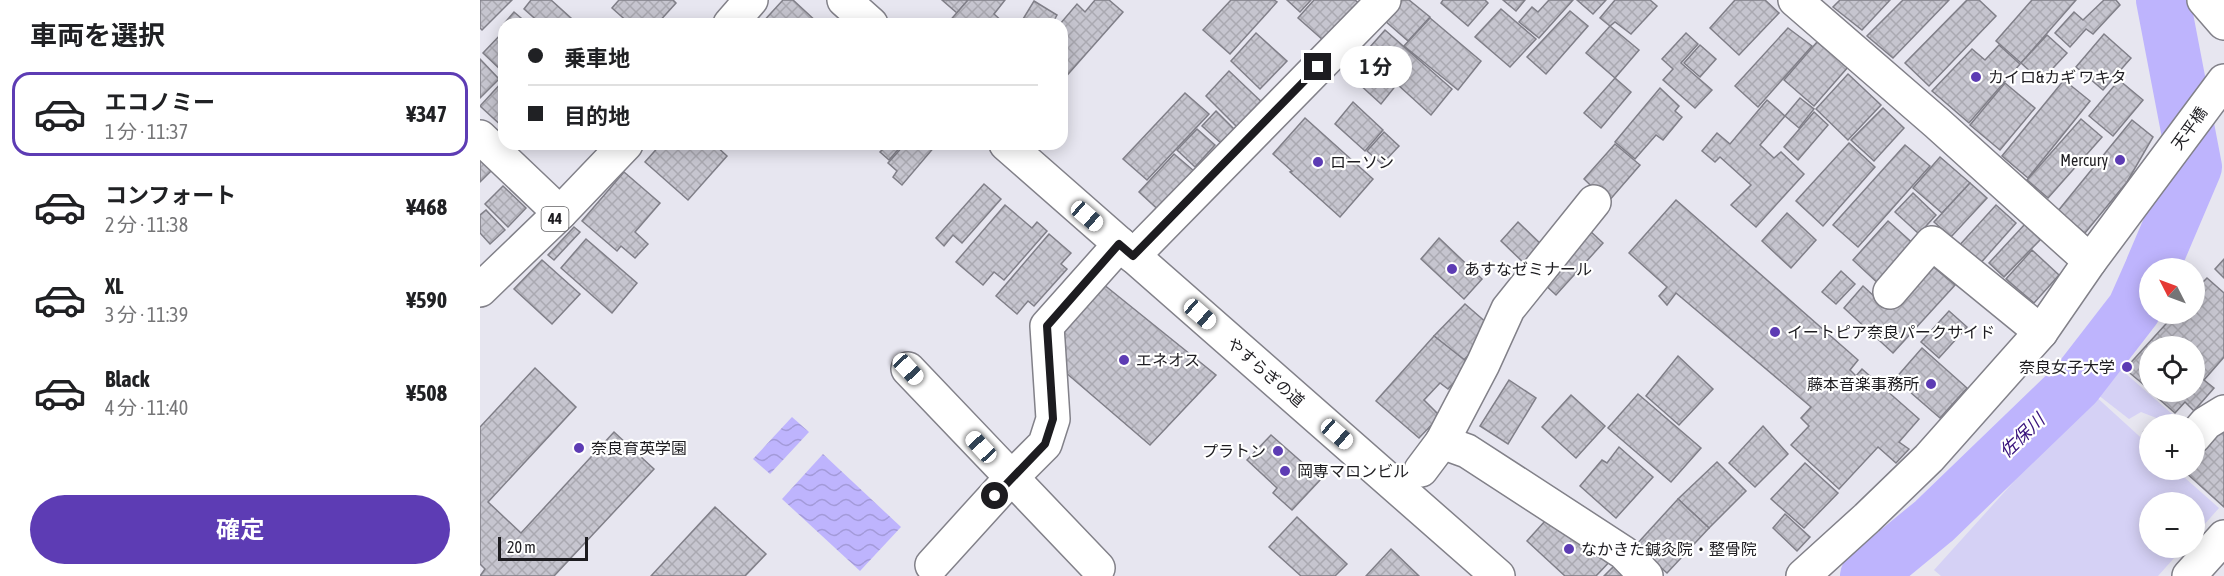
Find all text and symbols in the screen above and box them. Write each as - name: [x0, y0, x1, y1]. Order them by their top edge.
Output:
- text: 車両を選択: [30, 20, 165, 51]
- text: 乗車地: [564, 45, 630, 71]
- callout: 1 分: [1339, 46, 1411, 88]
- route end: [1304, 53, 1331, 80]
- text: 1 分: [1360, 55, 1392, 78]
- place label: カイロ&カギ ワキタ: [1988, 68, 2127, 86]
- marker: カイロ&カギ ワキタ: [1969, 70, 1983, 84]
- icon: car: [33, 87, 87, 141]
- text: エコノミー: [105, 89, 215, 115]
- text: ¥347: [406, 101, 447, 127]
- text: 目的地: [564, 103, 630, 129]
- street label: 天平橋: [2168, 103, 2210, 153]
- text: 1 分 · 11:37: [105, 120, 188, 143]
- place label: Mercury: [2060, 151, 2108, 170]
- place label: ローソン: [1330, 153, 1394, 171]
- marker: Mercury: [2113, 153, 2127, 167]
- marker: ローソン: [1311, 155, 1325, 169]
- icon: car: [33, 180, 87, 234]
- text: コンフォート: [105, 182, 236, 208]
- text: ¥468: [406, 194, 447, 220]
- car: [1068, 197, 1106, 235]
- road number: 44: [542, 207, 568, 231]
- text: 2 分 · 11:38: [105, 213, 188, 236]
- north arrow: [2139, 258, 2205, 324]
- map controls: [2139, 258, 2205, 558]
- place label: あすなゼミナール: [1464, 260, 1592, 278]
- marker: あすなゼミナール: [1445, 262, 1459, 276]
- icon: car: [33, 273, 87, 327]
- text: XL: [105, 273, 123, 299]
- text: ¥590: [406, 287, 447, 313]
- car: [1181, 295, 1219, 333]
- text: 3 分 · 11:39: [105, 303, 188, 326]
- place label: イートピア奈良パークサイド: [1787, 323, 1995, 341]
- marker: イートピア奈良パークサイド: [1768, 325, 1782, 339]
- street label: やすらぎの道: [1224, 334, 1308, 410]
- button: locate: [2139, 336, 2205, 402]
- car: [889, 350, 927, 388]
- place label: エネオス: [1136, 351, 1200, 369]
- marker: エネオス: [1117, 353, 1131, 367]
- place label: 奈良女子大学: [2019, 358, 2115, 376]
- marker: 奈良女子大学: [2120, 360, 2134, 374]
- icon: car: [33, 366, 87, 420]
- text: Black: [105, 366, 149, 392]
- place label: 藤本音楽事務所: [1807, 375, 1919, 393]
- marker: 藤本音楽事務所: [1924, 377, 1938, 391]
- text: ¥508: [406, 380, 447, 406]
- text: 4 分 · 11:40: [105, 396, 188, 419]
- water label: 佐保川: [1995, 408, 2050, 462]
- button: +: [2139, 414, 2205, 480]
- car: [1318, 415, 1356, 453]
- car: [962, 428, 1000, 466]
- place label: 奈良育英学園: [591, 439, 687, 457]
- marker: 奈良育英学園: [572, 441, 586, 455]
- place label: プラトン: [1202, 442, 1266, 460]
- marker: プラトン: [1271, 444, 1285, 458]
- place label: 岡専マロンビル: [1297, 462, 1409, 480]
- marker: 岡専マロンビル: [1278, 464, 1292, 478]
- route start: [981, 482, 1008, 509]
- button: −: [2139, 492, 2205, 558]
- button: 確定: [30, 495, 450, 564]
- scale bar: [498, 534, 588, 562]
- text: 20 m: [507, 538, 536, 556]
- place label: なかきた鍼灸院・整骨院: [1581, 540, 1757, 558]
- marker: なかきた鍼灸院・整骨院: [1562, 542, 1576, 556]

